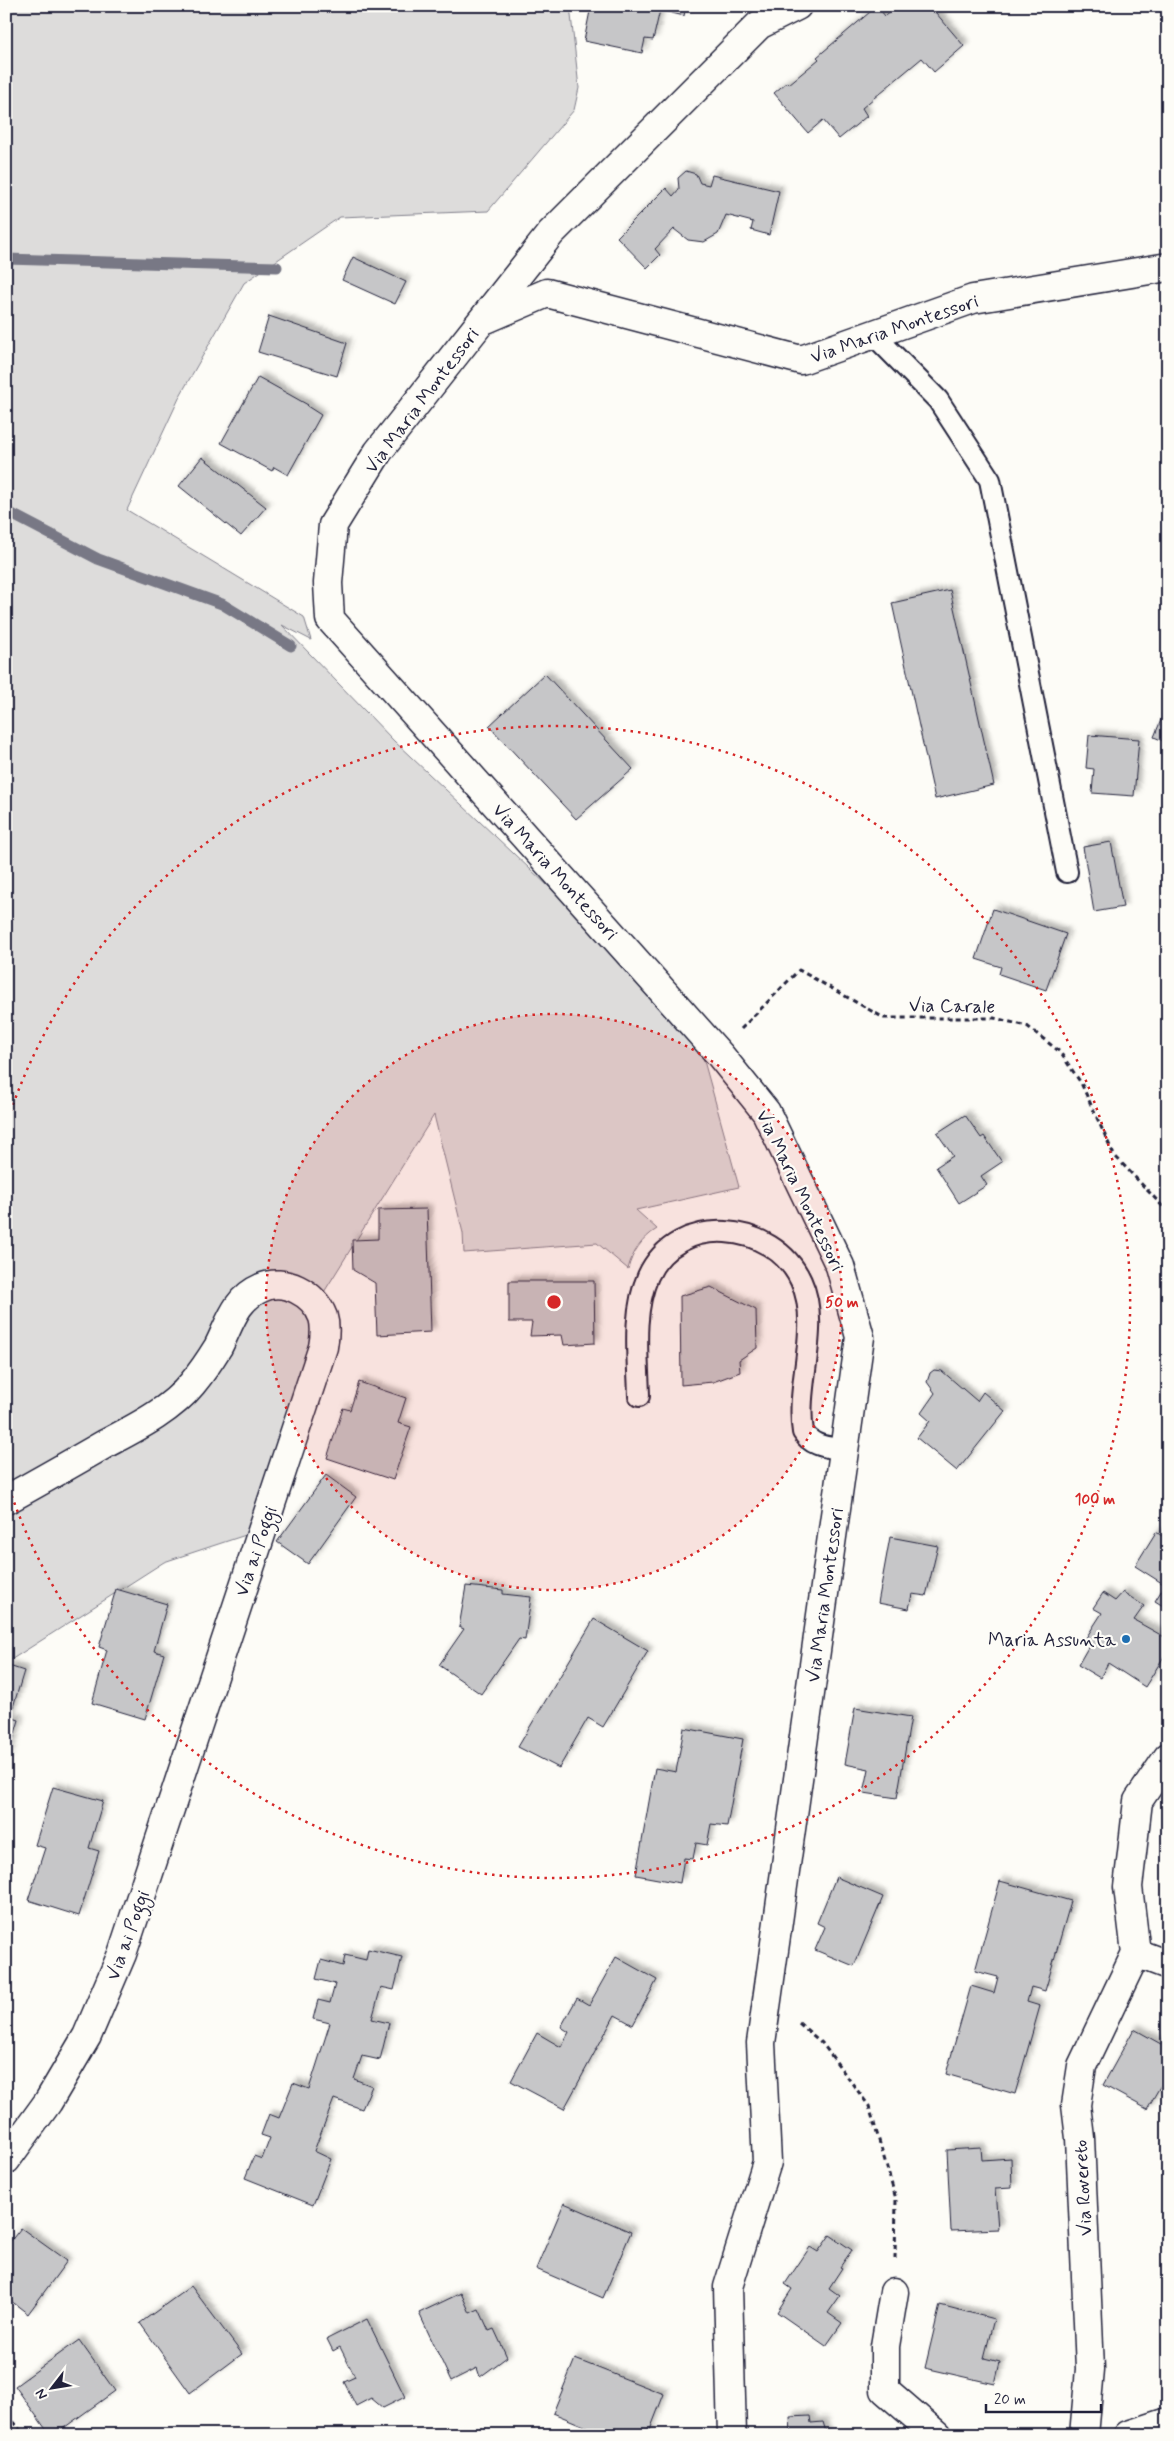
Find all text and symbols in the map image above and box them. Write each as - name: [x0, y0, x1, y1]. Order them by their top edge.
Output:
- street label: Via Maria Montessori: [807, 289, 982, 370]
- street label: Via Maria Montessori: [359, 323, 485, 479]
- street label: Via Maria Montessori: [487, 798, 623, 946]
- street label: Via Carale: [909, 993, 995, 1020]
- street label: Via Maria Montessori: [750, 1106, 850, 1275]
- centre of rings: [545, 1293, 563, 1311]
- text: 50 m: [825, 1293, 859, 1313]
- text: 100 m: [1075, 1490, 1115, 1510]
- street label: Via ai Poggi: [229, 1503, 286, 1601]
- street label: Via Maria Montessori: [801, 1506, 850, 1684]
- place label: Maria Assunta: [988, 1628, 1117, 1653]
- marker: Maria Assunta: [1120, 1633, 1132, 1645]
- street label: Via ai Poggi: [101, 1887, 159, 1985]
- street label: Via Rovereto: [1068, 2139, 1099, 2237]
- north arrow: [28, 2364, 78, 2414]
- scale bar: [986, 2381, 1102, 2413]
- text: N: [32, 2386, 52, 2403]
- text: 20 m: [994, 2390, 1026, 2410]

